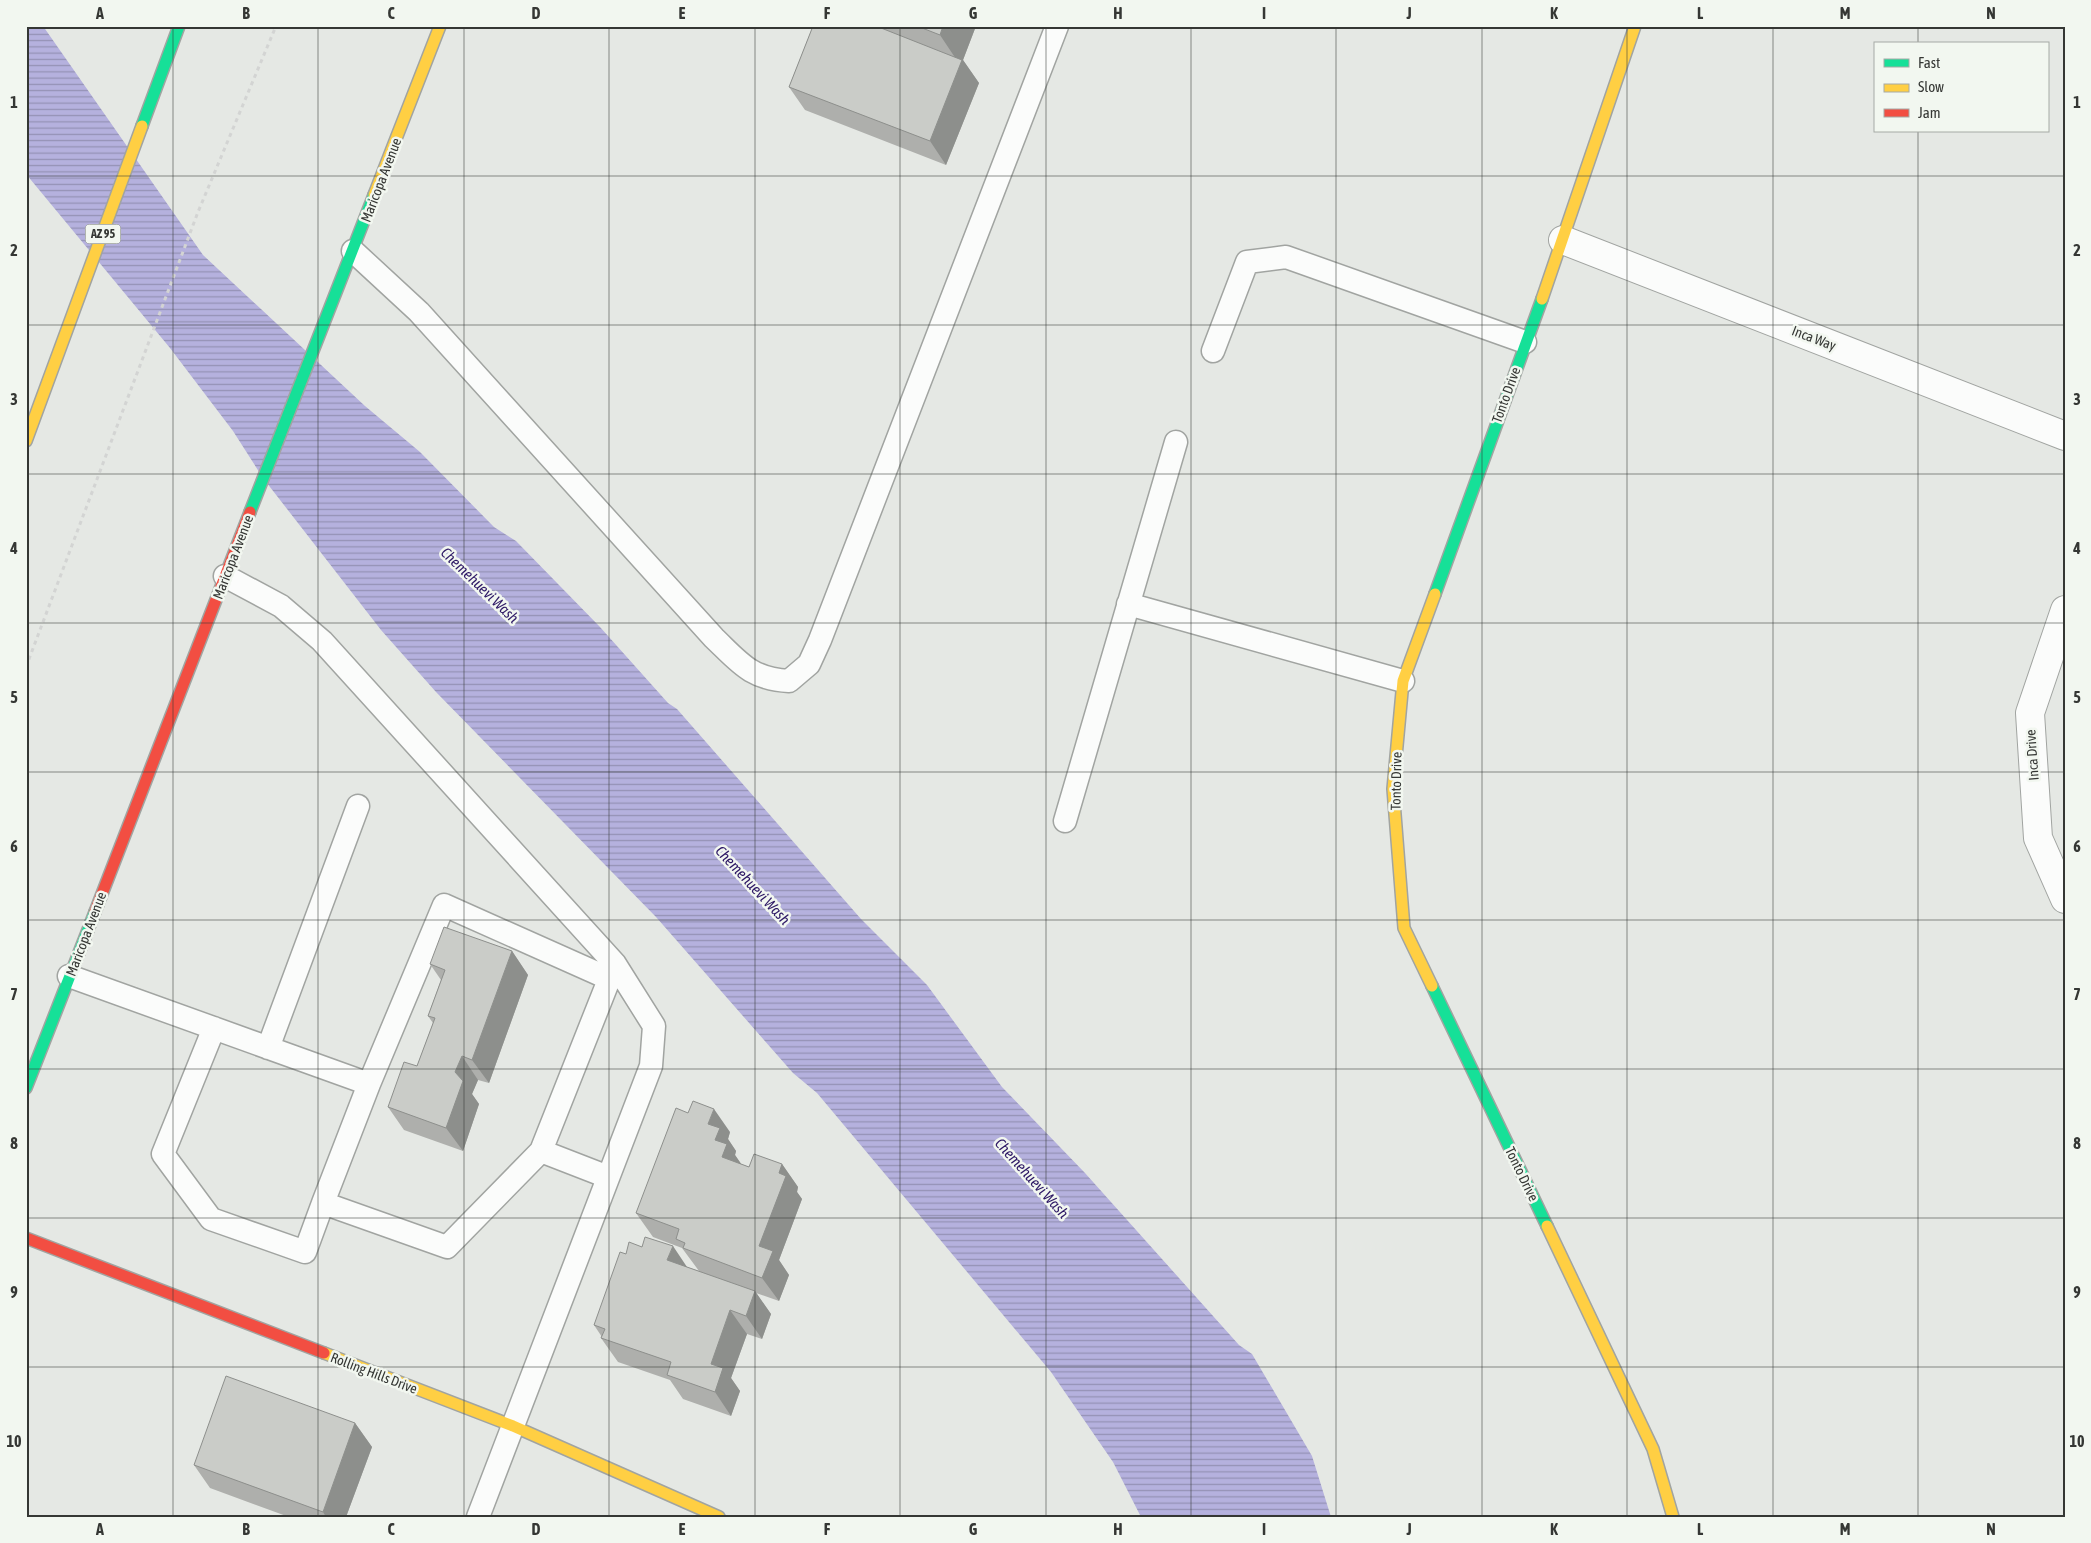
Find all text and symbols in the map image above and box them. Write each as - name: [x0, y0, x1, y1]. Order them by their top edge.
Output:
- text: A: [95, 4, 104, 22]
- text: B: [242, 4, 250, 22]
- text: C: [387, 4, 395, 22]
- text: D: [532, 4, 541, 22]
- text: E: [679, 4, 686, 22]
- text: F: [824, 4, 831, 22]
- text: G: [969, 4, 978, 22]
- text: H: [1113, 4, 1123, 22]
- text: I: [1262, 4, 1266, 22]
- text: J: [1405, 4, 1412, 22]
- text: K: [1550, 4, 1558, 22]
- text: L: [1697, 4, 1704, 22]
- text: M: [1840, 4, 1850, 22]
- text: N: [1986, 4, 1996, 22]
- legend: [1874, 42, 2048, 132]
- text: Fast: [1918, 54, 1940, 71]
- text: Slow: [1918, 78, 1944, 95]
- text: 1: [10, 93, 18, 111]
- text: 1: [2073, 93, 2081, 111]
- text: Jam: [1918, 104, 1941, 121]
- street label: Maricopa Avenue: [358, 136, 404, 224]
- road number: AZ 95: [86, 224, 120, 243]
- text: 2: [10, 241, 18, 259]
- text: 2: [2073, 241, 2081, 259]
- street label: Inca Way: [1790, 322, 1839, 354]
- street label: Tonto Drive: [1489, 365, 1523, 425]
- text: 3: [10, 390, 18, 408]
- text: 3: [2073, 390, 2081, 408]
- street label: Maricopa Avenue: [210, 513, 256, 601]
- text: 4: [9, 539, 18, 557]
- text: 4: [2072, 539, 2081, 557]
- water label: Chemehuevi Wash: [438, 544, 522, 626]
- text: 5: [10, 688, 18, 706]
- text: 5: [2073, 688, 2081, 706]
- street label: Inca Drive: [2022, 729, 2042, 781]
- street label: Tonto Drive: [1387, 752, 1405, 810]
- text: 6: [10, 837, 18, 855]
- text: 6: [2073, 837, 2081, 855]
- water label: Chemehuevi Wash: [712, 842, 794, 928]
- street label: Maricopa Avenue: [63, 890, 109, 978]
- text: 7: [10, 985, 18, 1003]
- text: 7: [2073, 985, 2081, 1003]
- text: 8: [10, 1134, 18, 1152]
- text: 8: [2073, 1134, 2081, 1152]
- water label: Chemehuevi Wash: [992, 1135, 1072, 1221]
- street label: Tonto Drive: [1502, 1144, 1542, 1204]
- text: 9: [10, 1283, 18, 1301]
- text: 9: [2073, 1283, 2081, 1301]
- street label: Rolling Hills Drive: [328, 1349, 420, 1397]
- text: 10: [6, 1432, 22, 1450]
- text: 10: [2069, 1432, 2085, 1450]
- text: A: [95, 1520, 104, 1538]
- text: B: [242, 1520, 250, 1538]
- text: C: [387, 1520, 395, 1538]
- text: D: [532, 1520, 541, 1538]
- text: E: [679, 1520, 686, 1538]
- text: F: [824, 1520, 831, 1538]
- text: G: [969, 1520, 978, 1538]
- text: H: [1113, 1520, 1123, 1538]
- text: I: [1262, 1520, 1266, 1538]
- text: J: [1405, 1520, 1412, 1538]
- text: K: [1550, 1520, 1558, 1538]
- text: L: [1697, 1520, 1704, 1538]
- text: M: [1840, 1520, 1850, 1538]
- text: N: [1986, 1520, 1996, 1538]

